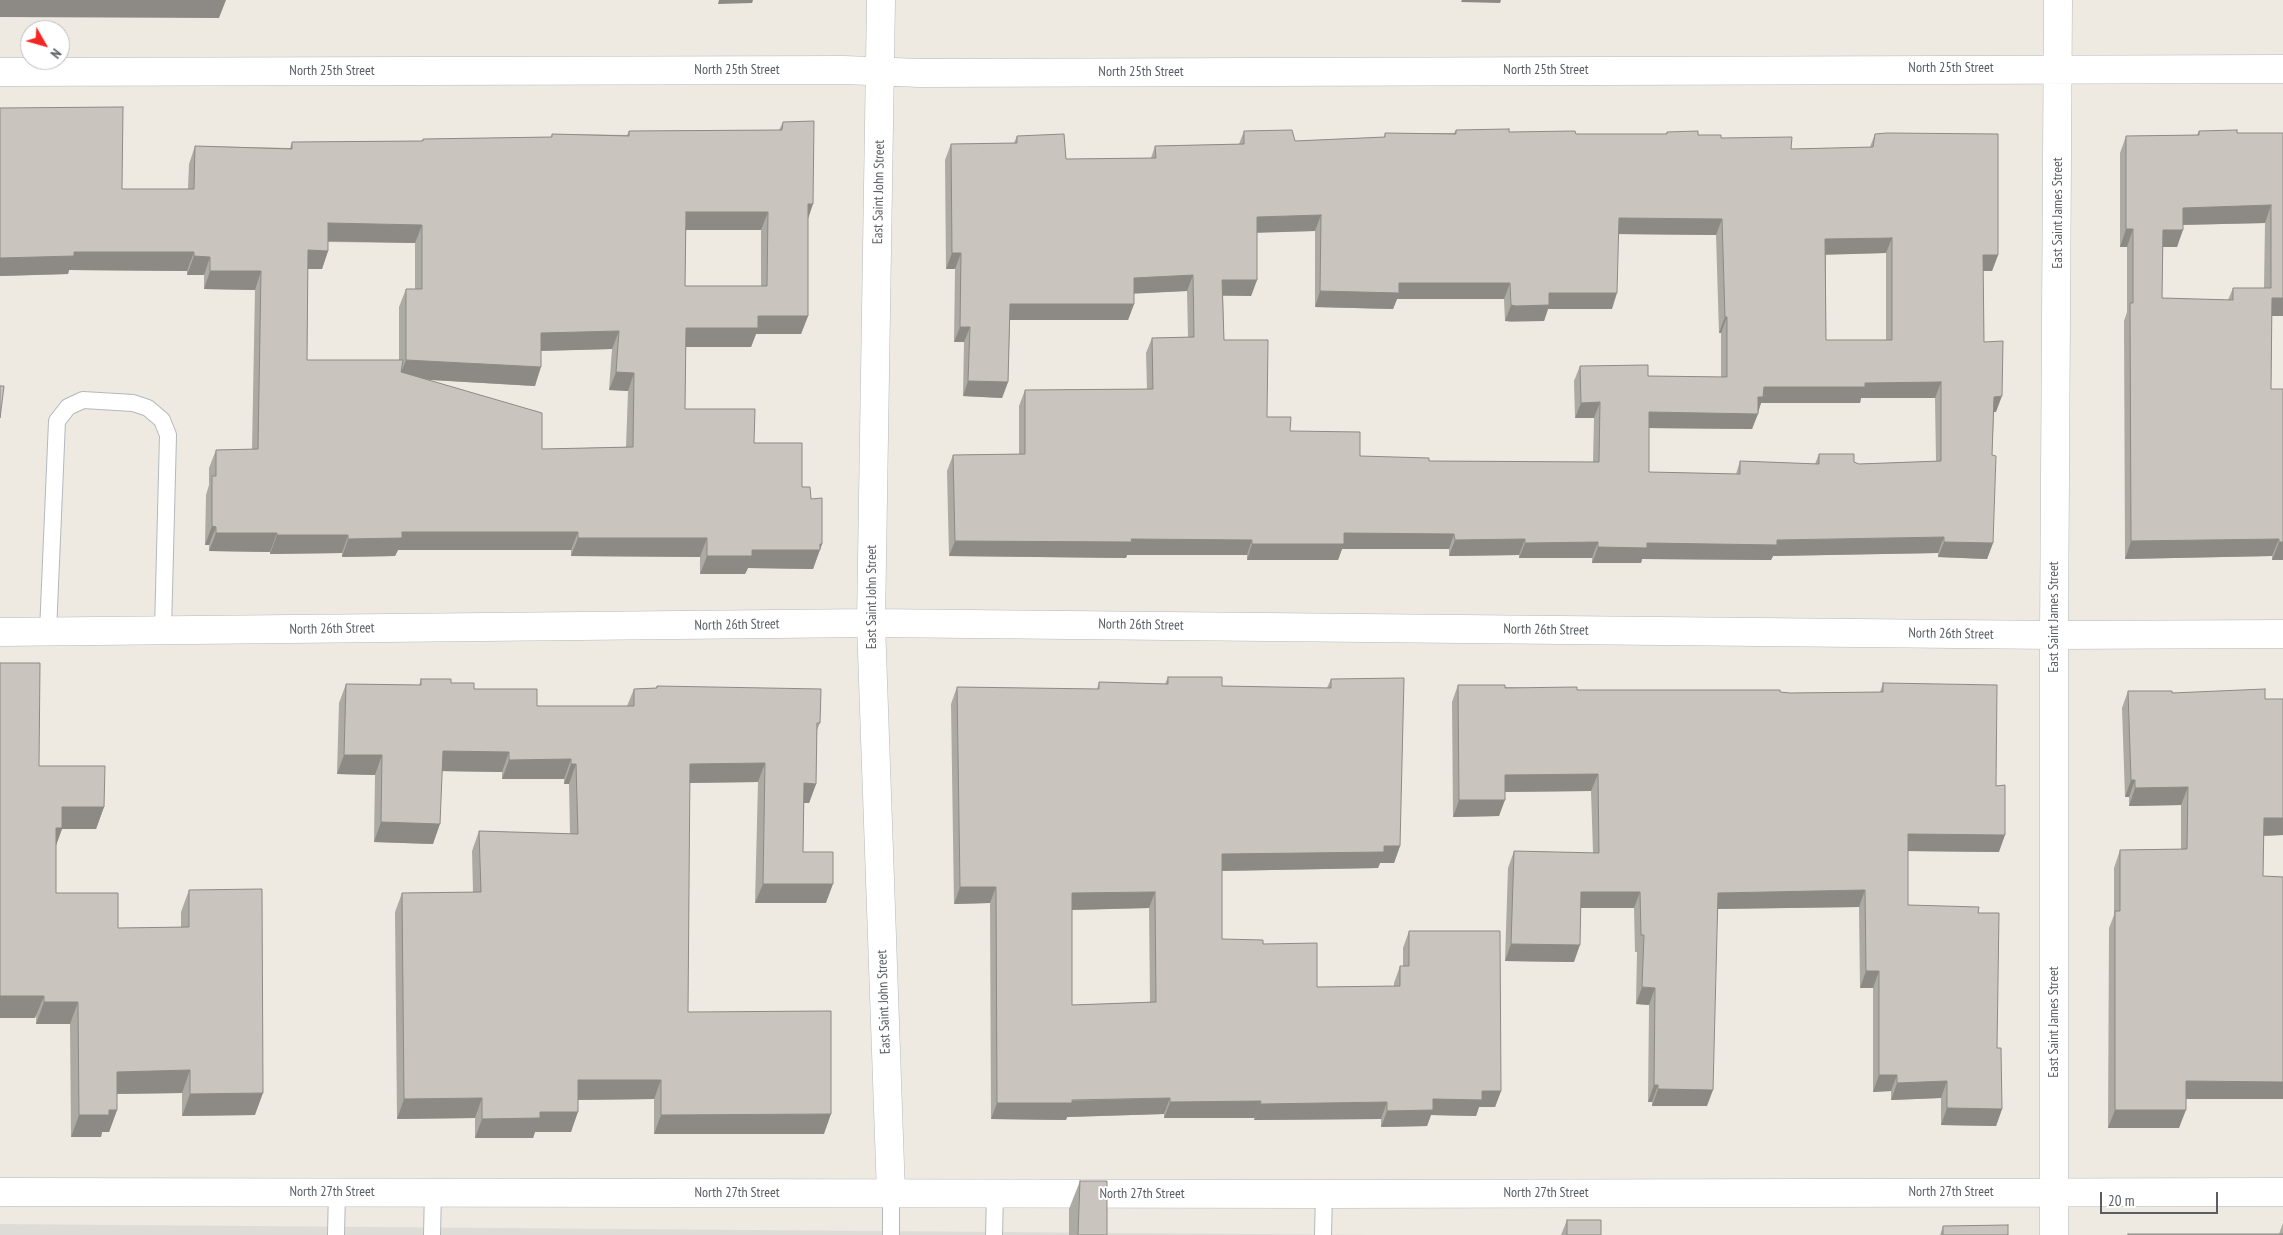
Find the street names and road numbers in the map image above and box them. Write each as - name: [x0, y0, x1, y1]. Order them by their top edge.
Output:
- street label: North 25th Street: [1908, 60, 1994, 76]
- street label: North 25th Street: [694, 62, 780, 78]
- street label: North 25th Street: [1503, 62, 1589, 78]
- street label: North 25th Street: [289, 63, 375, 79]
- street label: North 25th Street: [1098, 64, 1184, 80]
- street label: East Saint John Street: [870, 140, 888, 244]
- street label: East Saint James Street: [2050, 157, 2066, 269]
- street label: East Saint John Street: [864, 545, 880, 649]
- street label: East Saint James Street: [2046, 561, 2062, 673]
- street label: North 26th Street: [694, 616, 780, 634]
- street label: North 26th Street: [1098, 616, 1184, 634]
- street label: North 26th Street: [289, 620, 375, 638]
- street label: North 26th Street: [1503, 621, 1589, 639]
- street label: North 26th Street: [1908, 625, 1994, 643]
- street label: East Saint John Street: [874, 950, 894, 1054]
- street label: East Saint James Street: [2046, 966, 2062, 1078]
- street label: North 27th Street: [289, 1184, 375, 1200]
- street label: North 27th Street: [1908, 1184, 1994, 1200]
- street label: North 27th Street: [694, 1185, 780, 1201]
- street label: North 27th Street: [1503, 1185, 1589, 1201]
- street label: North 27th Street: [1099, 1186, 1185, 1202]

